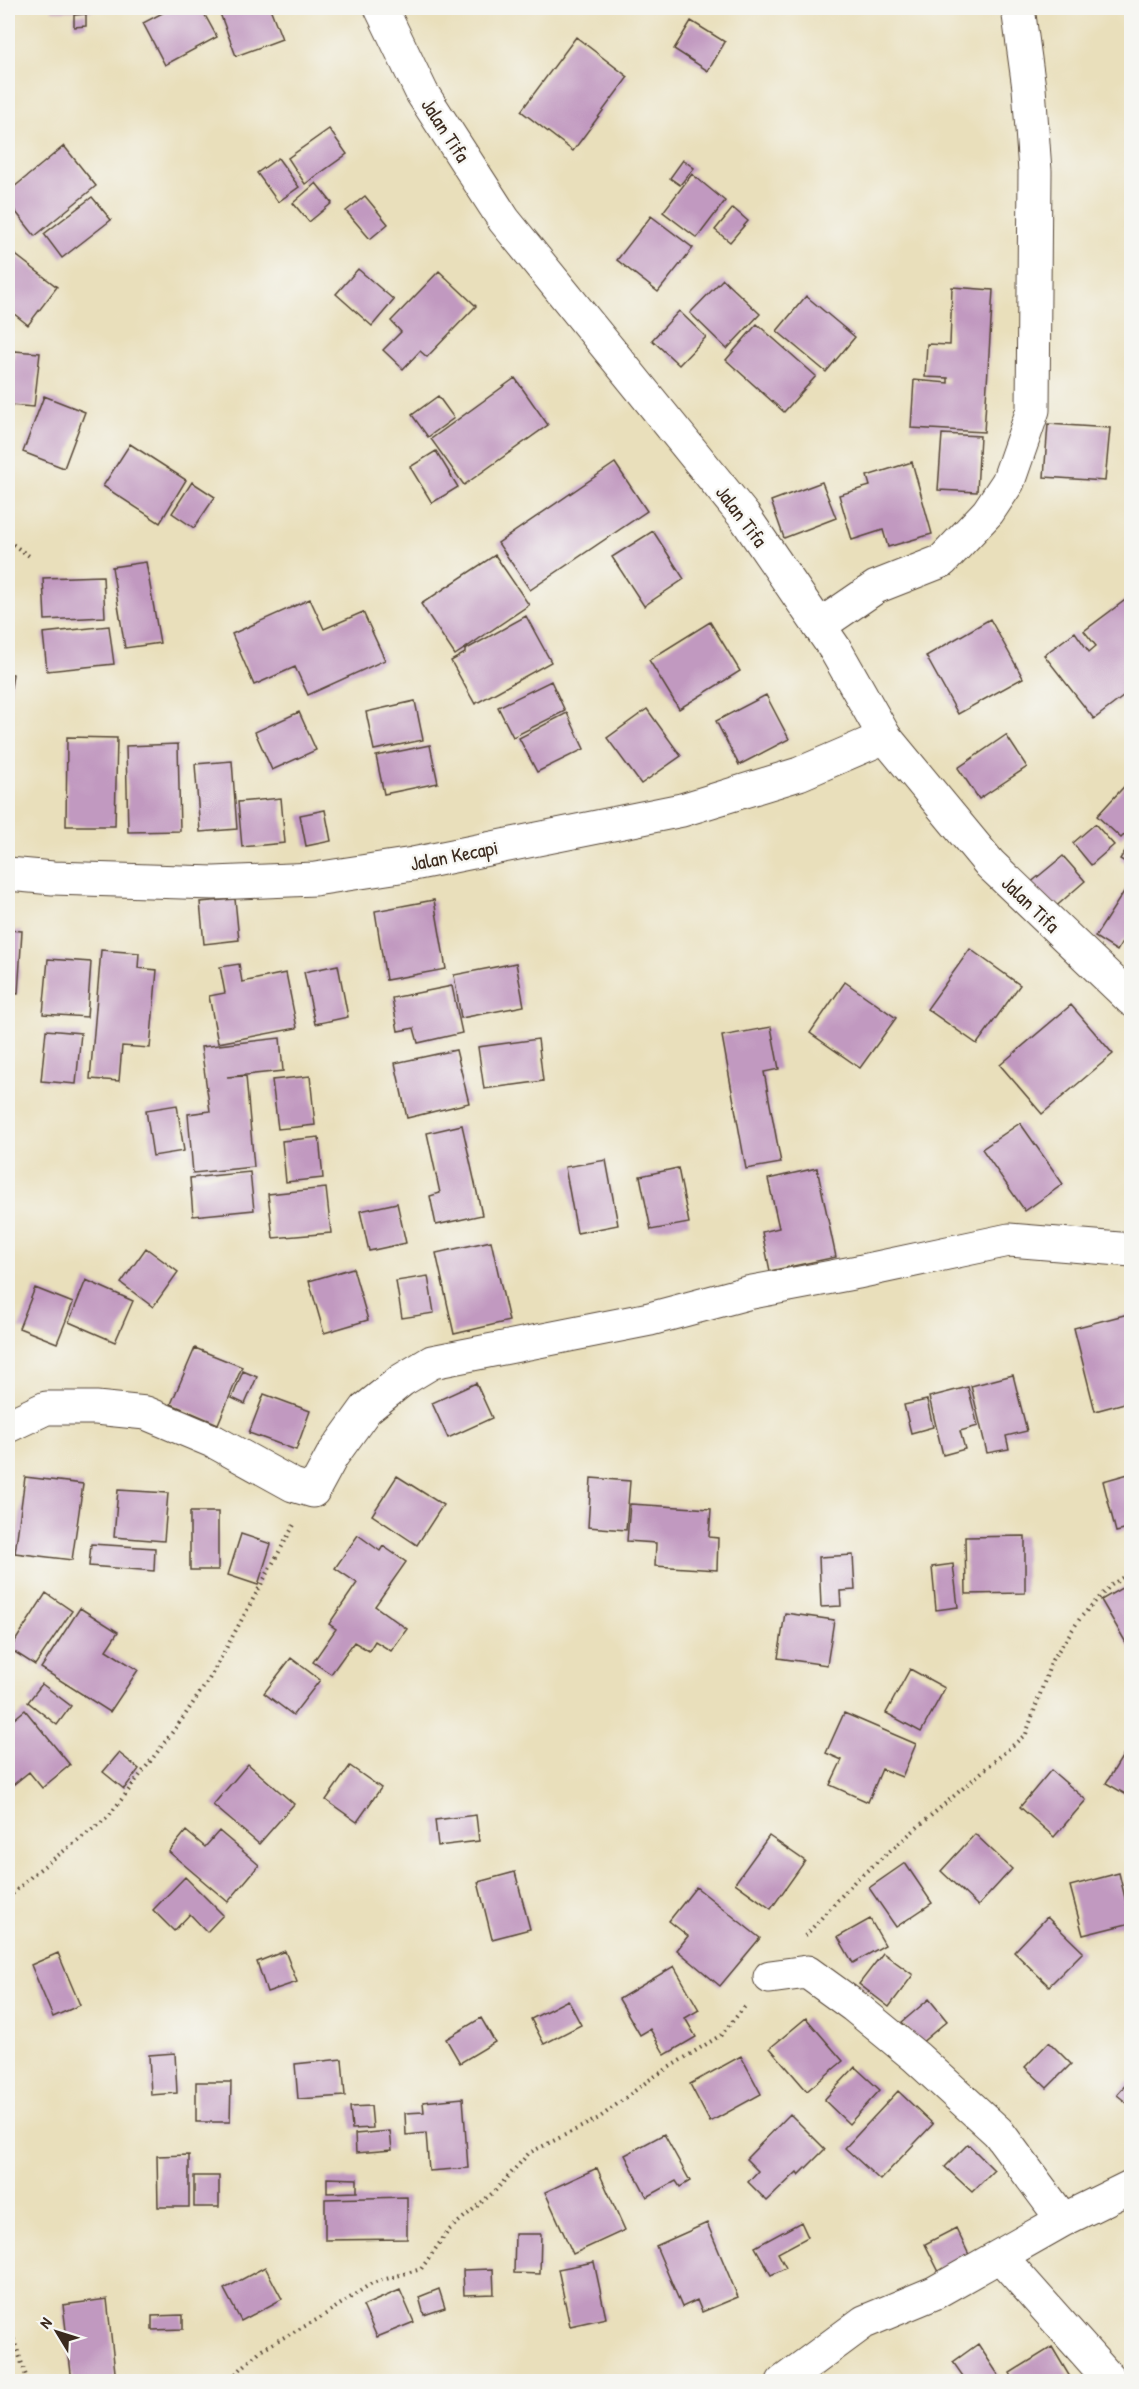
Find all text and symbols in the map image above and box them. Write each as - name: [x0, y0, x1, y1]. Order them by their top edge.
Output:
- street label: Jalan Tifa: [415, 93, 477, 167]
- street label: Jalan Tifa: [710, 480, 774, 553]
- street label: Jalan Kecapi: [408, 833, 500, 877]
- street label: Jalan Tifa: [996, 870, 1066, 938]
- north arrow: [27, 2302, 87, 2362]
- text: N: [34, 2312, 57, 2333]

